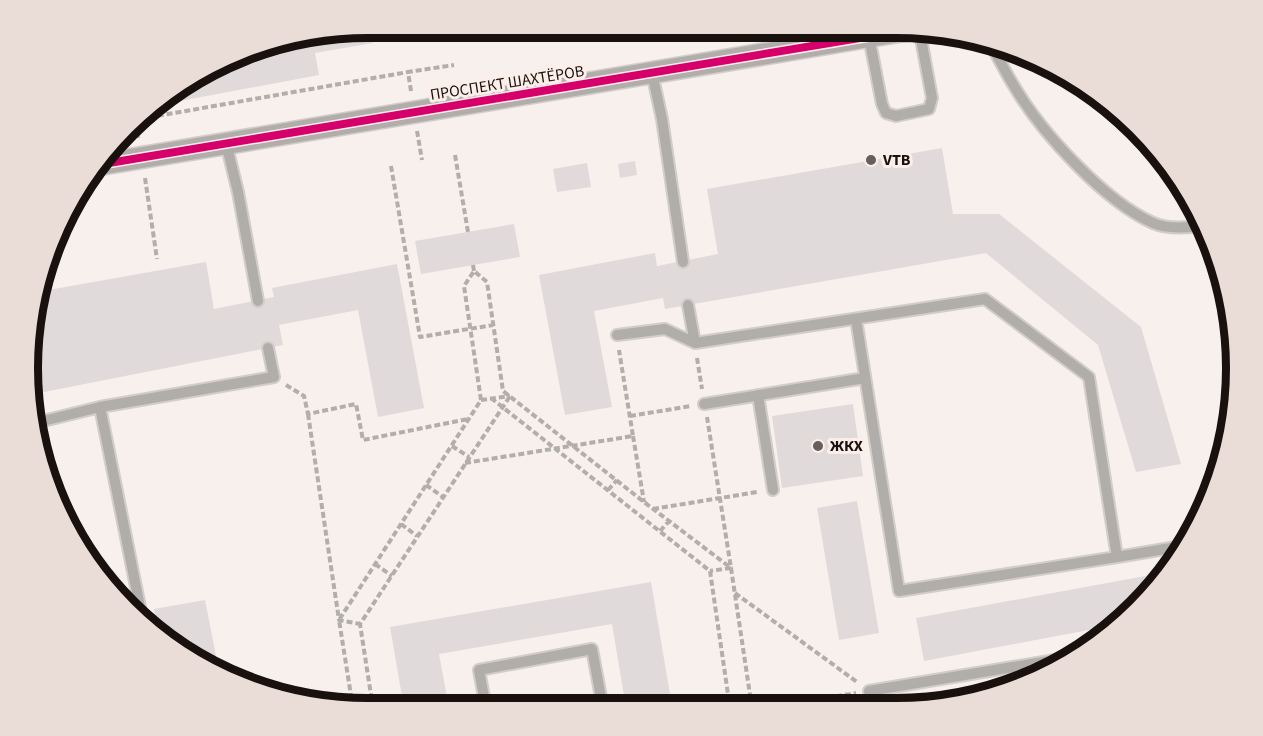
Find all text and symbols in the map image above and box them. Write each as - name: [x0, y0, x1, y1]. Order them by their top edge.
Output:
- street label: ПРОСПЕКТ ШАХТЁРОВ: [428, 60, 586, 106]
- place label: VTB: [882, 149, 911, 171]
- marker: VTB: [864, 153, 878, 167]
- place label: ЖКХ: [830, 435, 863, 457]
- marker: ЖКХ: [811, 439, 825, 453]

